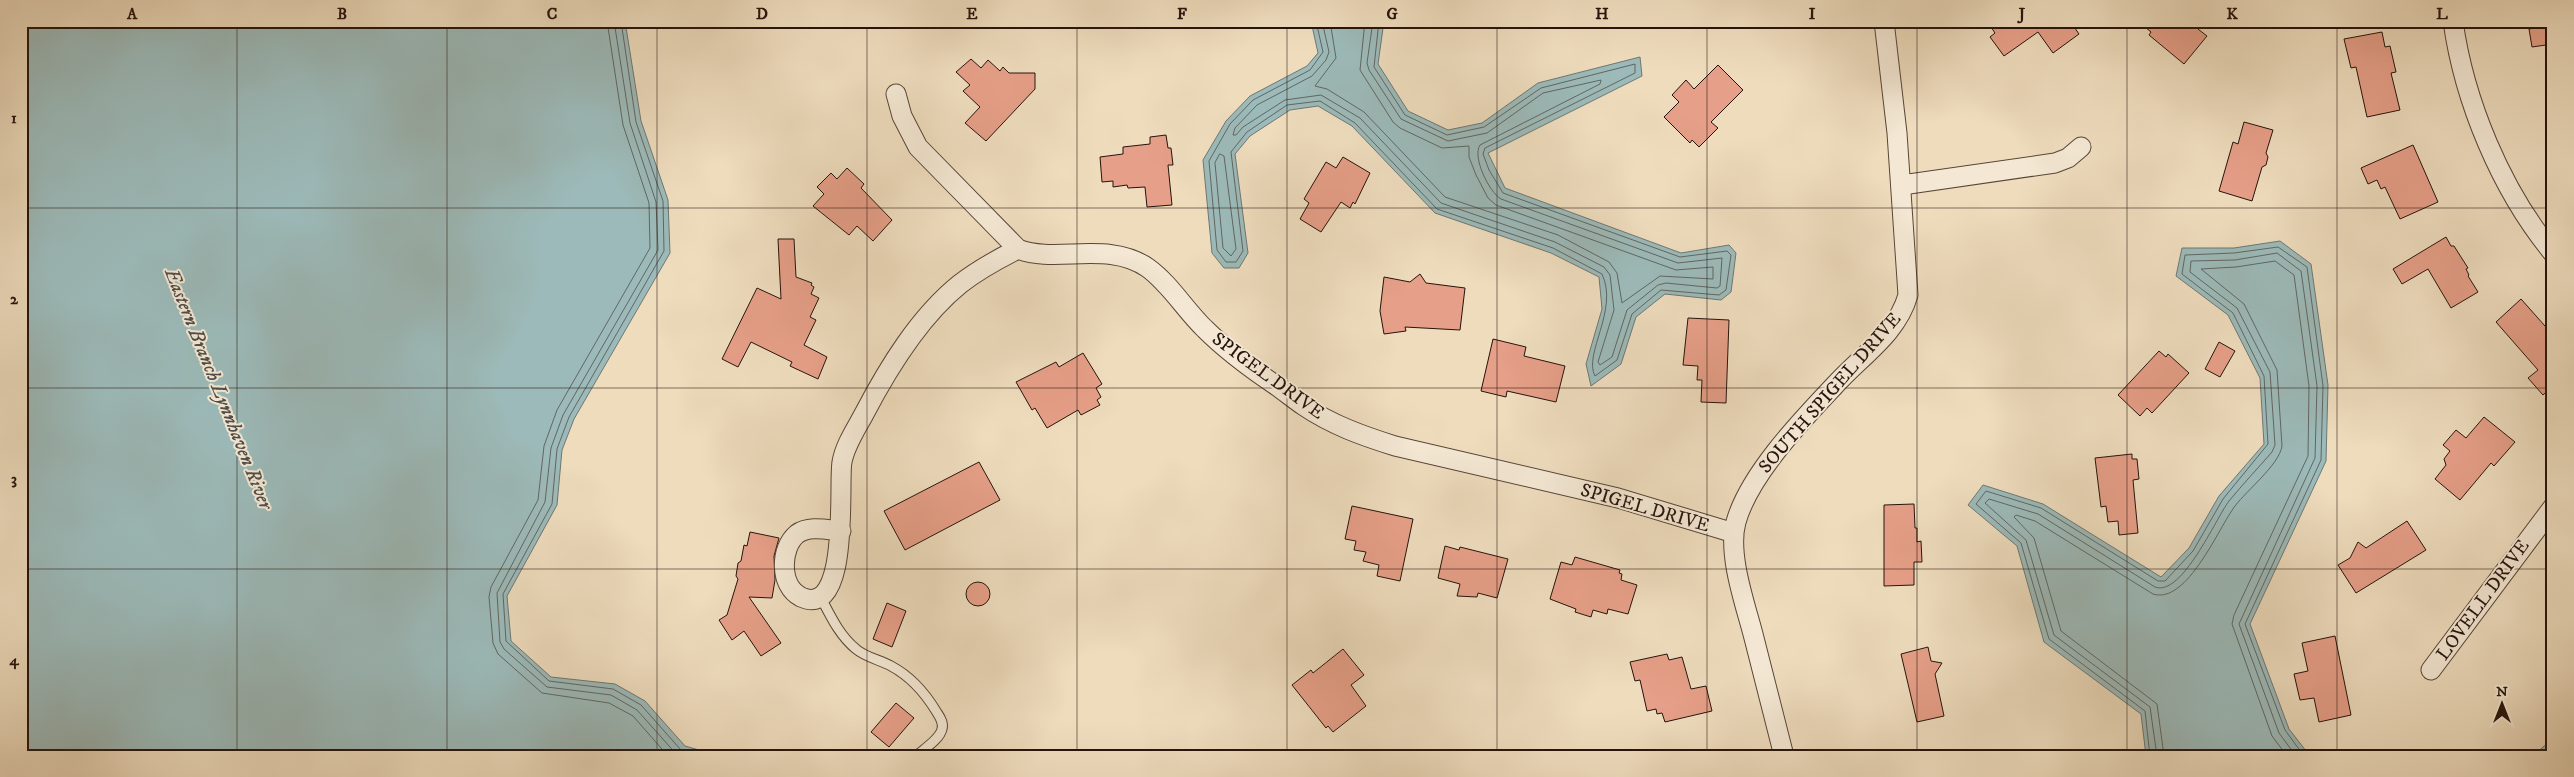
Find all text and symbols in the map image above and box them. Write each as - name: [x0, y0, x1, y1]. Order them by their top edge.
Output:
- text: A: [126, 4, 138, 24]
- text: B: [337, 4, 347, 24]
- text: C: [547, 4, 557, 24]
- text: D: [756, 4, 768, 24]
- text: E: [966, 4, 978, 24]
- text: F: [1177, 4, 1187, 24]
- text: G: [1386, 4, 1398, 24]
- text: H: [1595, 4, 1609, 24]
- text: I: [1809, 4, 1816, 24]
- text: J: [2017, 4, 2026, 24]
- text: K: [2226, 4, 2238, 24]
- text: L: [2436, 4, 2448, 24]
- text: 1: [11, 108, 17, 128]
- water label: Eastern Branch Lynnhaven River: [158, 264, 279, 515]
- text: 2: [10, 289, 19, 309]
- street label: SOUTH SPIGEL DRIVE: [1754, 308, 1906, 478]
- street label: SPIGEL DRIVE: [1207, 328, 1329, 424]
- text: 3: [11, 469, 17, 489]
- street label: SPIGEL DRIVE: [1578, 479, 1712, 537]
- street label: LOVELL DRIVE: [2431, 535, 2535, 665]
- text: 4: [8, 650, 19, 670]
- north arrow: [2476, 680, 2526, 730]
- text: N: [2496, 683, 2508, 701]

